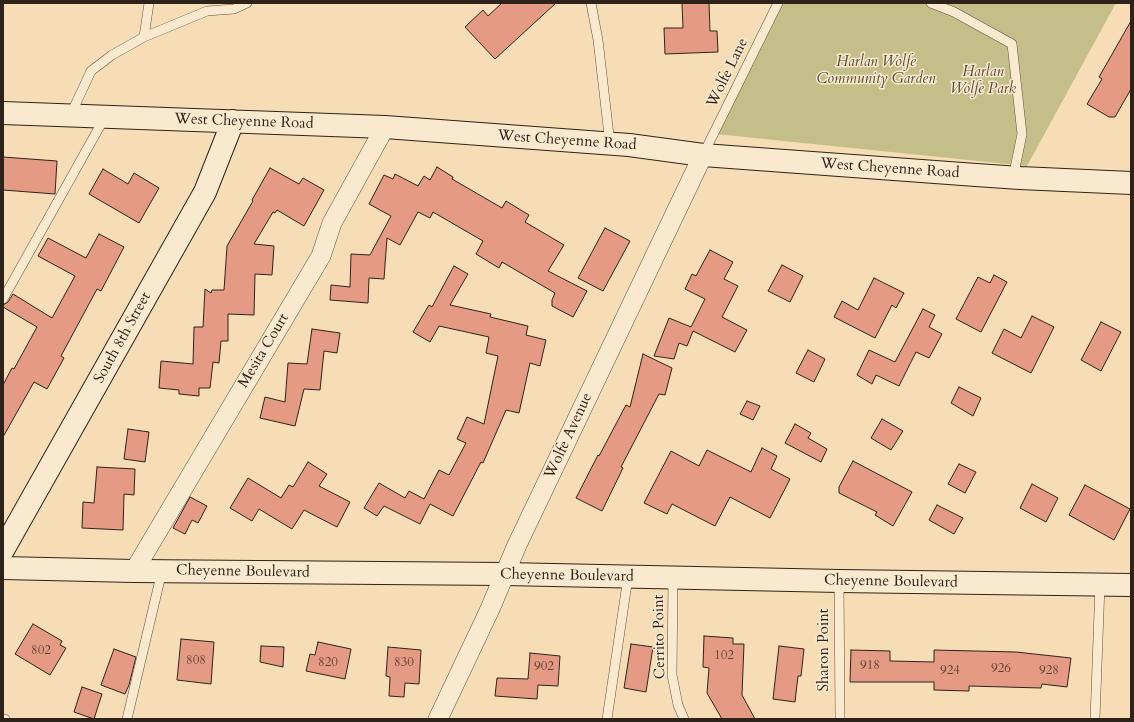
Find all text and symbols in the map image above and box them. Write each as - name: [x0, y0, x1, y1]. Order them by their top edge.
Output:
- street label: Wolfe Lane: [704, 35, 752, 111]
- park label: Harlan Wolfe Community Garden: [817, 54, 935, 89]
- park label: Harlan Wolfe Park: [950, 64, 1016, 99]
- street label: West Cheyenne Road: [174, 111, 314, 133]
- street label: West Cheyenne Road: [497, 127, 637, 155]
- street label: West Cheyenne Road: [820, 155, 960, 183]
- street label: South 8th Street: [90, 289, 156, 387]
- street label: Mesita Court: [235, 311, 293, 391]
- street label: Wolfe Avenue: [541, 390, 597, 482]
- street label: Cheyenne Boulevard: [176, 562, 310, 582]
- street label: Cheyenne Boulevard: [500, 566, 634, 586]
- street label: Cheyenne Boulevard: [824, 572, 958, 592]
- street label: Cerrito Point: [650, 594, 670, 680]
- street label: Sharon Point: [816, 609, 834, 691]
- house number: 802: [31, 643, 51, 659]
- house number: 102: [714, 648, 734, 664]
- house number: 808: [186, 653, 206, 669]
- house number: 820: [318, 655, 338, 671]
- house number: 830: [394, 655, 414, 671]
- house number: 918: [860, 658, 880, 674]
- house number: 902: [534, 659, 554, 675]
- house number: 926: [991, 661, 1011, 677]
- house number: 924: [940, 663, 960, 679]
- house number: 928: [1039, 663, 1059, 679]

